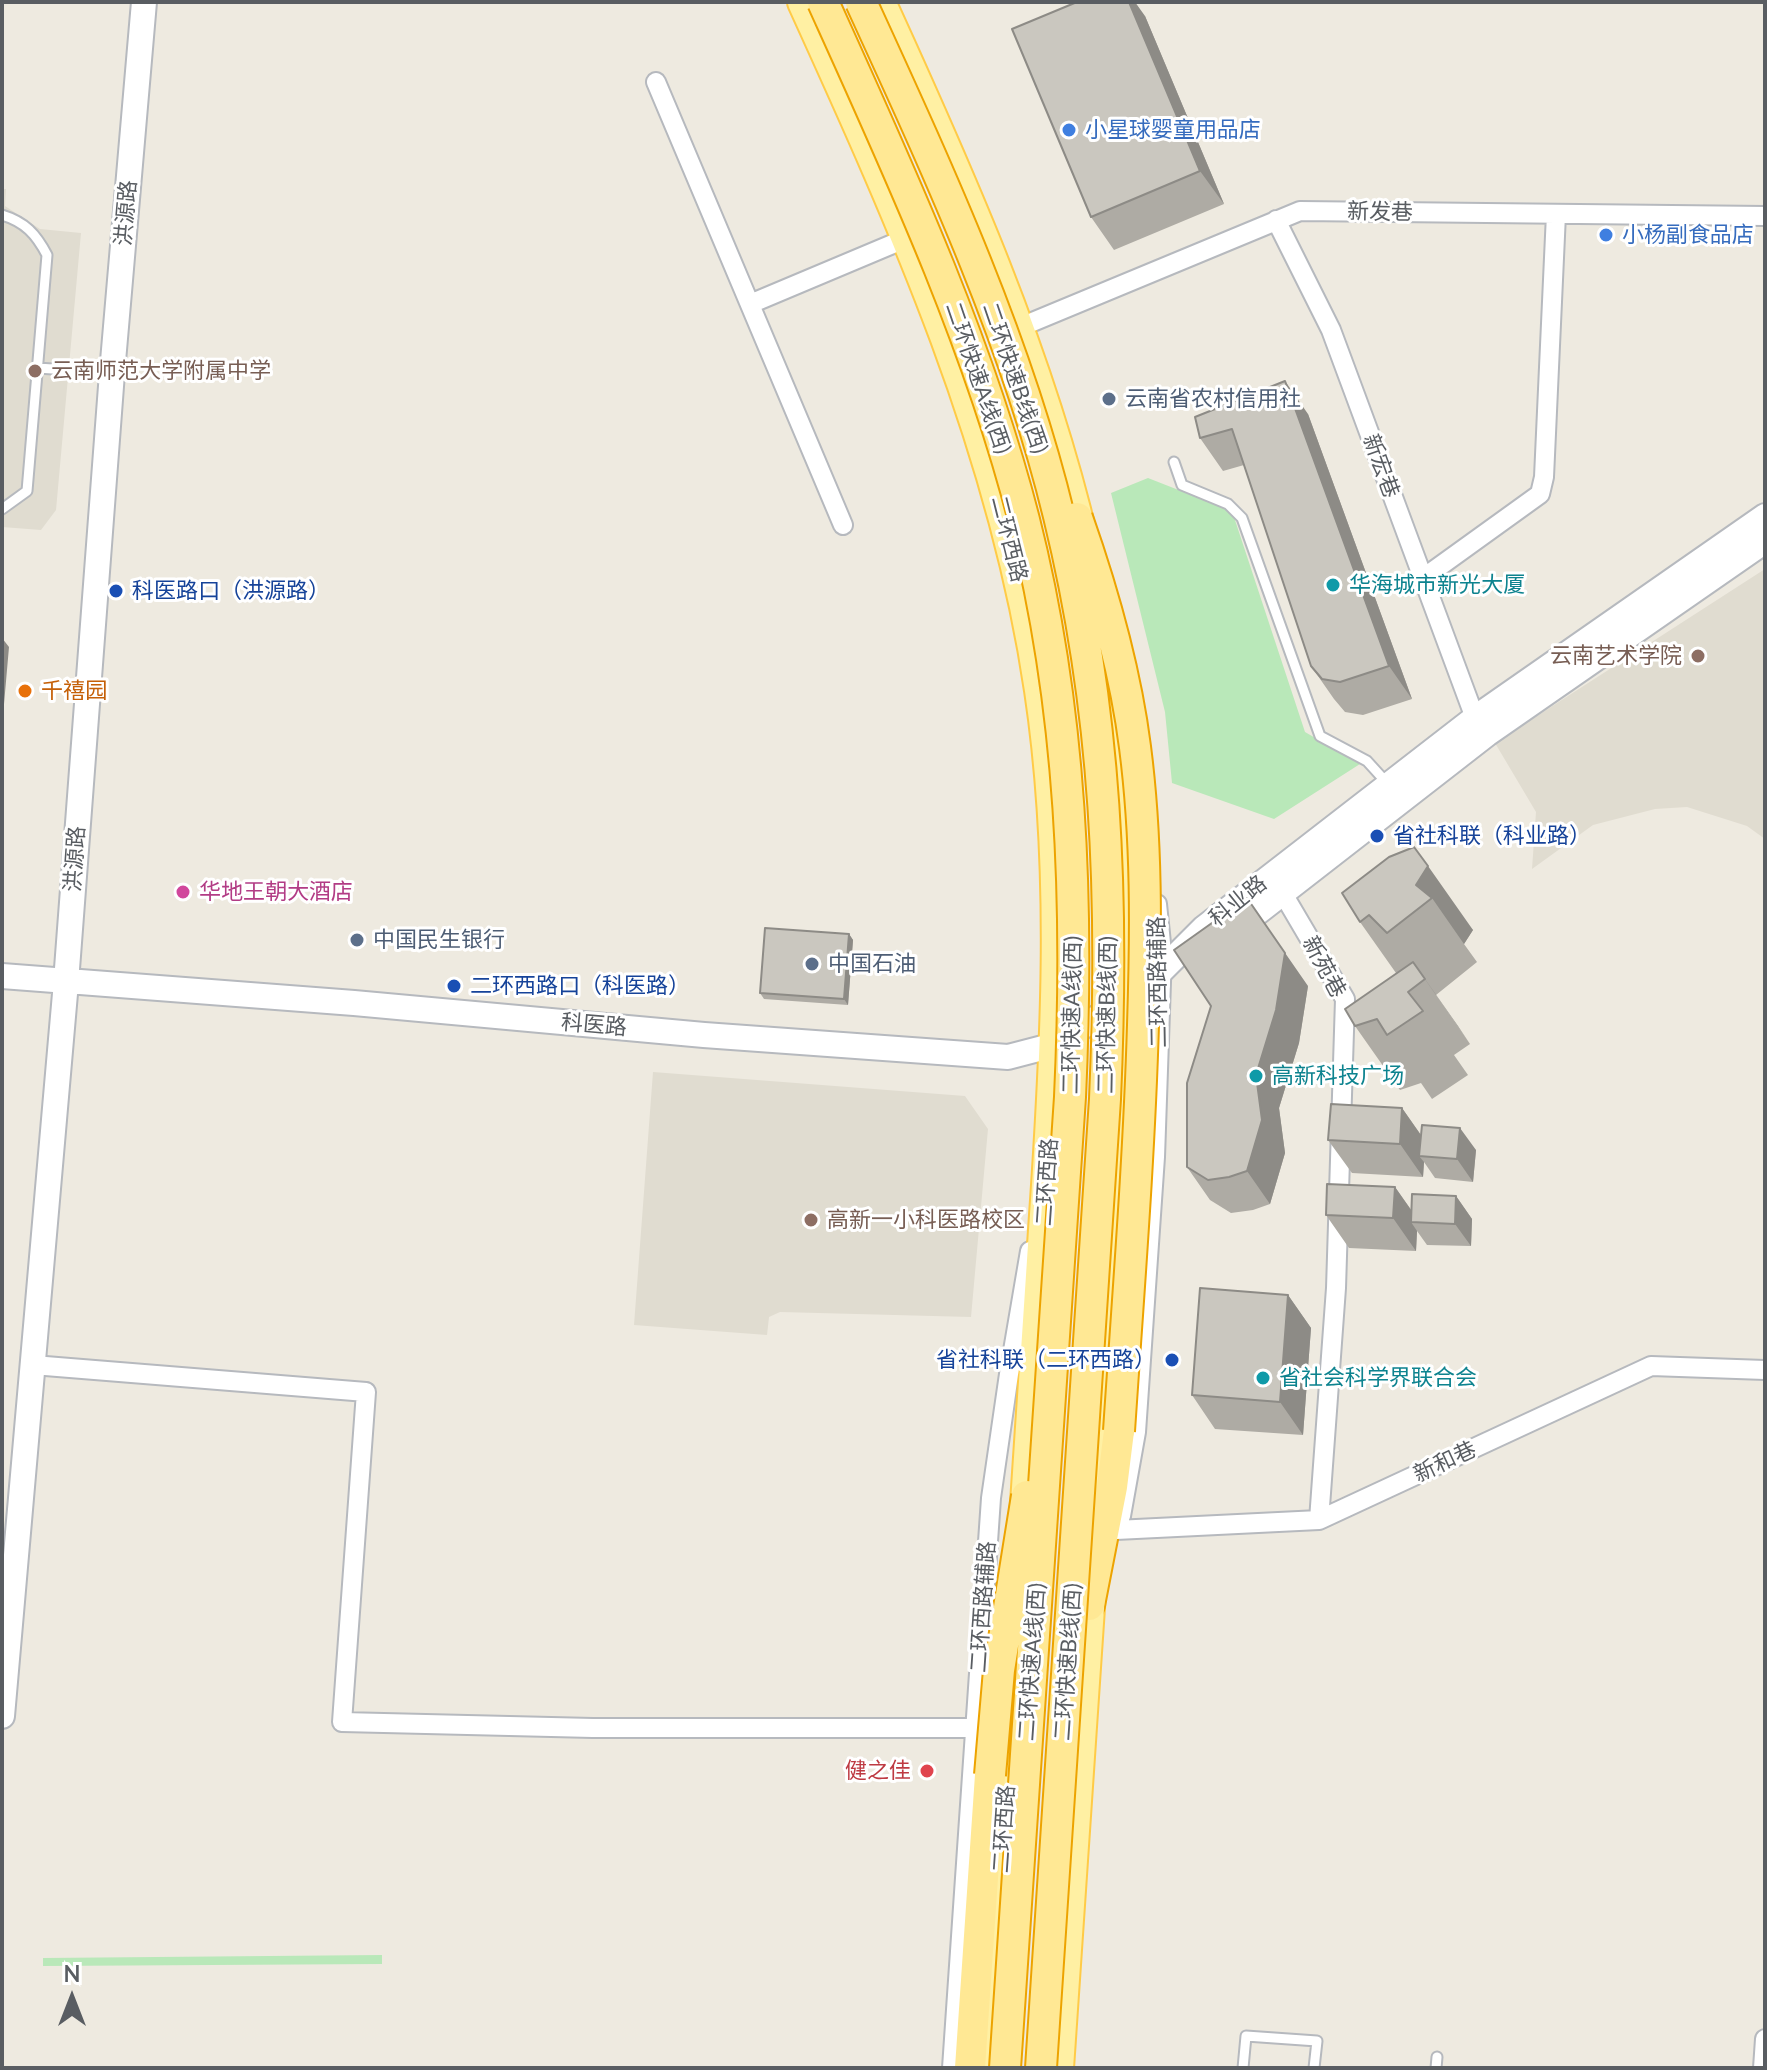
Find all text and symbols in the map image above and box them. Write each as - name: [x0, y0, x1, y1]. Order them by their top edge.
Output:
- place label: 小星球婴童用品店: [1085, 117, 1261, 143]
- marker: 小星球婴童用品店: [1060, 121, 1078, 139]
- street label: 洪源路: [110, 179, 142, 247]
- street label: 新发巷: [1347, 198, 1413, 226]
- place label: 小杨副食品店: [1622, 222, 1754, 248]
- marker: 小杨副食品店: [1597, 226, 1615, 244]
- street label: 二环快速A线(西): [940, 299, 1016, 457]
- street label: 二环快速B线(西): [977, 299, 1053, 457]
- place label: 云南师范大学附属中学: [51, 358, 271, 384]
- marker: 云南师范大学附属中学: [26, 362, 44, 380]
- place label: 云南省农村信用社: [1125, 386, 1301, 412]
- marker: 云南省农村信用社: [1100, 390, 1118, 408]
- street label: 新宏巷: [1357, 430, 1405, 502]
- street label: 二环西路: [986, 493, 1032, 585]
- place label: 华海城市新光大厦: [1349, 572, 1525, 598]
- marker: 华海城市新光大厦: [1324, 576, 1342, 594]
- place label: 科医路口（洪源路）: [132, 578, 330, 604]
- marker: 科医路口（洪源路）: [107, 582, 125, 600]
- place label: 云南艺术学院: [1550, 643, 1682, 669]
- marker: 云南艺术学院: [1689, 647, 1707, 665]
- place label: 千禧园: [41, 678, 107, 704]
- marker: 千禧园: [16, 682, 34, 700]
- place label: 省社科联（科业路）: [1393, 823, 1591, 849]
- street label: 洪源路: [60, 825, 90, 893]
- marker: 省社科联（科业路）: [1368, 827, 1386, 845]
- street label: 科业路: [1204, 870, 1272, 932]
- place label: 华地王朝大酒店: [199, 879, 353, 905]
- marker: 华地王朝大酒店: [174, 883, 192, 901]
- street label: 二环西路辅路: [1144, 916, 1172, 1048]
- place label: 中国民生银行: [373, 927, 505, 953]
- marker: 中国民生银行: [348, 931, 366, 949]
- street label: 新苑巷: [1297, 932, 1351, 1002]
- street label: 二环快速A线(西): [1057, 935, 1087, 1095]
- street label: 二环快速B线(西): [1092, 936, 1122, 1094]
- place label: 中国石油: [828, 951, 916, 977]
- marker: 中国石油: [803, 955, 821, 973]
- place label: 二环西路口（科医路）: [470, 973, 690, 999]
- marker: 二环西路口（科医路）: [445, 977, 463, 995]
- street label: 科医路: [560, 1009, 628, 1041]
- place label: 高新科技广场: [1272, 1063, 1404, 1089]
- marker: 高新科技广场: [1247, 1067, 1265, 1085]
- street label: 二环西路: [1031, 1137, 1063, 1227]
- place label: 高新一小科医路校区: [827, 1207, 1025, 1233]
- marker: 高新一小科医路校区: [802, 1211, 820, 1229]
- place label: 省社科联（二环西路）: [936, 1347, 1156, 1373]
- marker: 省社科联（二环西路）: [1163, 1351, 1181, 1369]
- place label: 省社会科学界联合会: [1279, 1365, 1477, 1391]
- marker: 省社会科学界联合会: [1254, 1369, 1272, 1387]
- street label: 新和巷: [1410, 1436, 1480, 1488]
- street label: 二环西路辅路: [965, 1540, 1001, 1674]
- street label: 二环快速A线(西): [1013, 1582, 1051, 1742]
- street label: 二环快速B线(西): [1049, 1582, 1087, 1742]
- place label: 健之佳: [845, 1758, 911, 1784]
- marker: 健之佳: [918, 1762, 936, 1780]
- street label: 二环西路: [988, 1784, 1020, 1874]
- north arrow: [32, 1958, 112, 2038]
- text: N: [64, 1960, 80, 1987]

